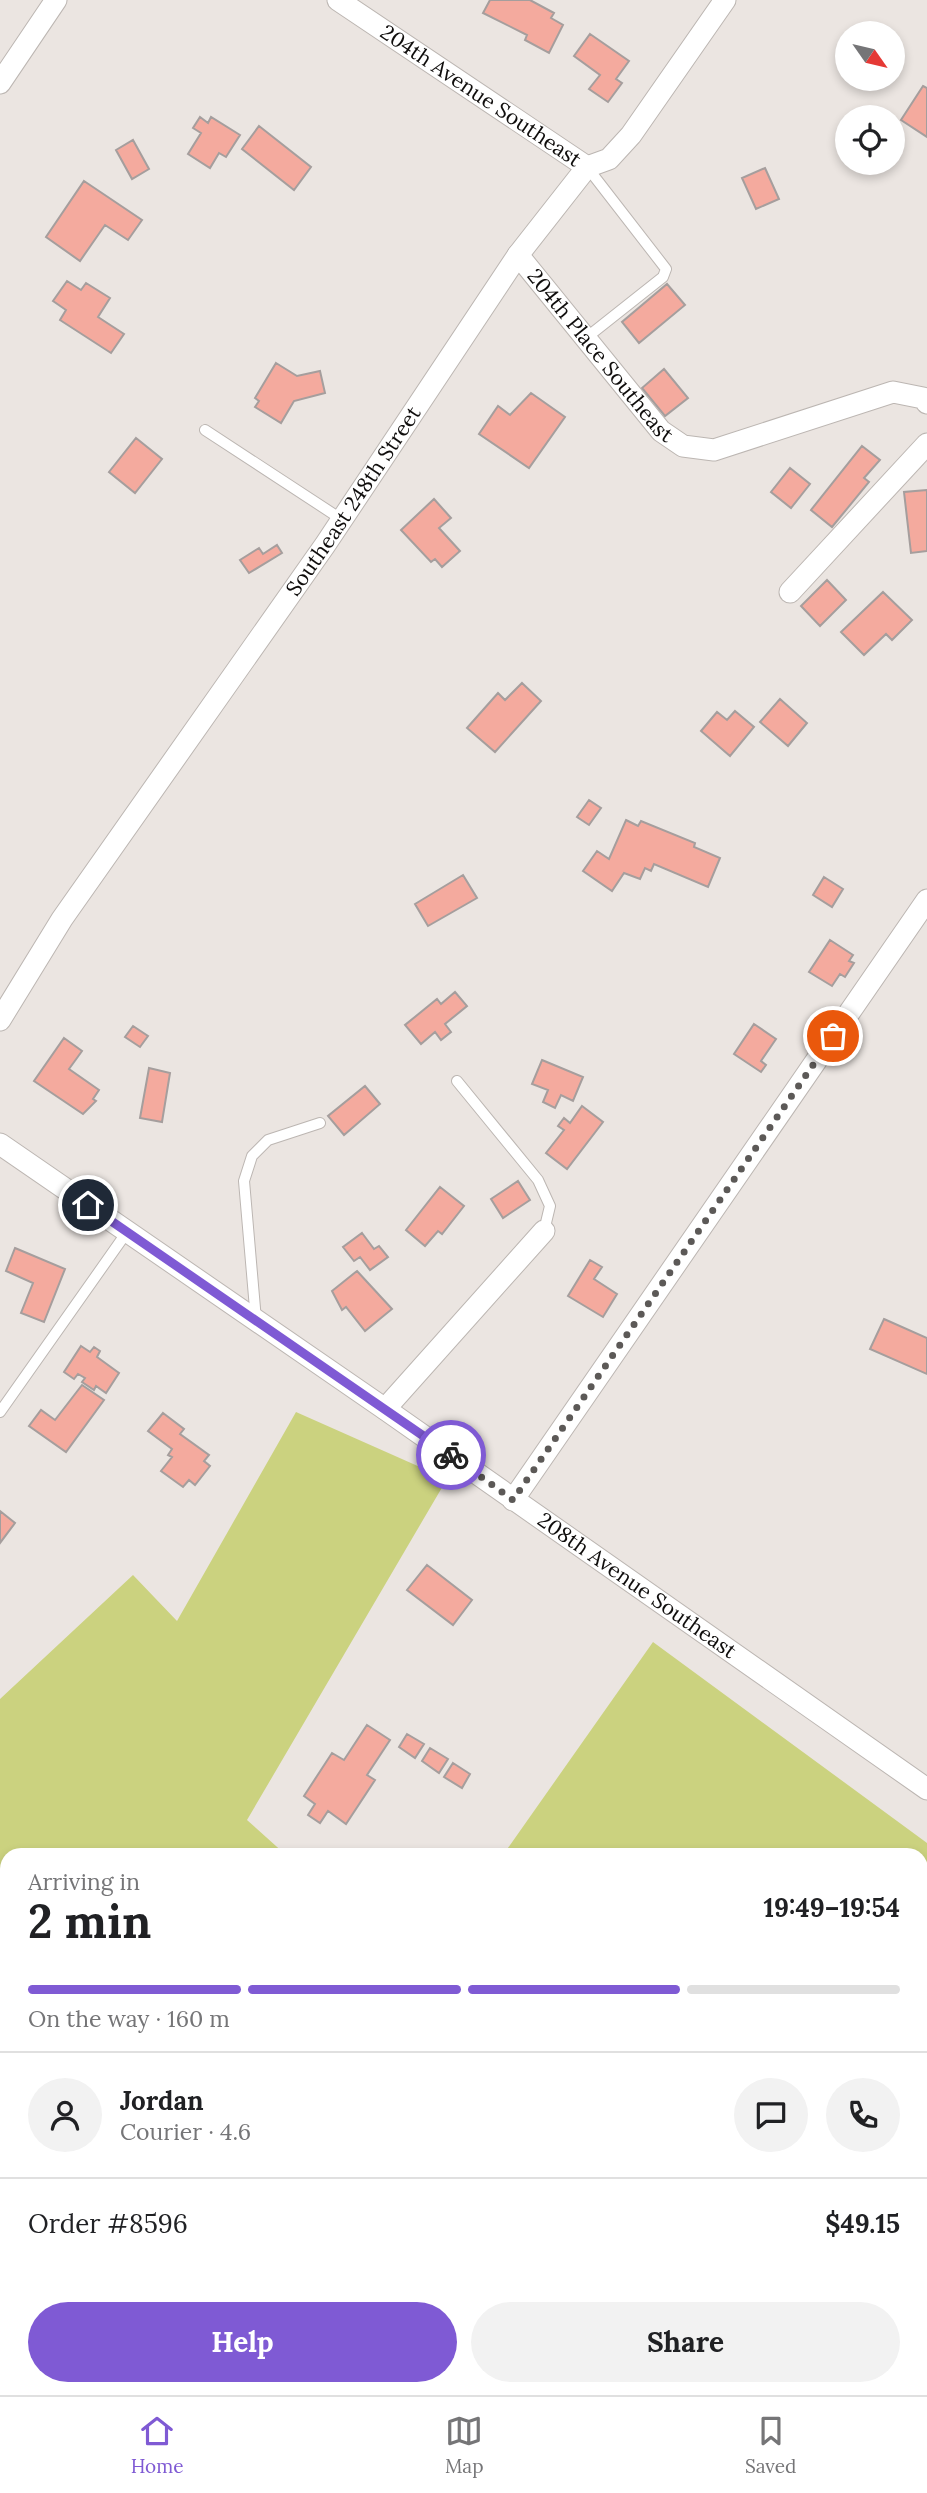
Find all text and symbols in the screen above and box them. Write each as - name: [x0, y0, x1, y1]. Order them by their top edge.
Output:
- street label: 204th Avenue Southeast: [375, 18, 588, 173]
- north arrow: [835, 21, 905, 91]
- map controls: [835, 21, 905, 175]
- button: locate: [835, 105, 905, 175]
- street label: 204th Place Southeast: [522, 263, 679, 449]
- street label: Southeast 248th Street: [279, 400, 427, 601]
- pin: [803, 1006, 863, 1066]
- icon: bag: [814, 1017, 852, 1055]
- pin: [58, 1175, 118, 1235]
- icon: home: [69, 1186, 107, 1224]
- courier: [416, 1420, 486, 1490]
- icon: bike: [432, 1436, 470, 1474]
- street label: 208th Avenue Southeast: [532, 1506, 743, 1665]
- text: Arriving in: [28, 1867, 140, 1896]
- text: 19:49–19:54: [764, 1891, 900, 1924]
- text: 2 min: [28, 1892, 151, 1951]
- text: On the way · 160 m: [28, 2004, 230, 2033]
- button: person: [28, 2078, 102, 2152]
- button: chat: [734, 2078, 808, 2152]
- button: phone: [826, 2078, 900, 2152]
- text: Jordan: [120, 2084, 204, 2117]
- text: Courier · 4.6: [120, 2117, 251, 2146]
- text: Order #8596: [28, 2207, 188, 2240]
- text: $49.15: [825, 2207, 900, 2240]
- button: Help: [28, 2302, 457, 2382]
- button: Share: [471, 2302, 900, 2382]
- tab: Home: [131, 2412, 184, 2478]
- tab: Map: [445, 2412, 483, 2478]
- tab: Saved: [745, 2412, 796, 2478]

